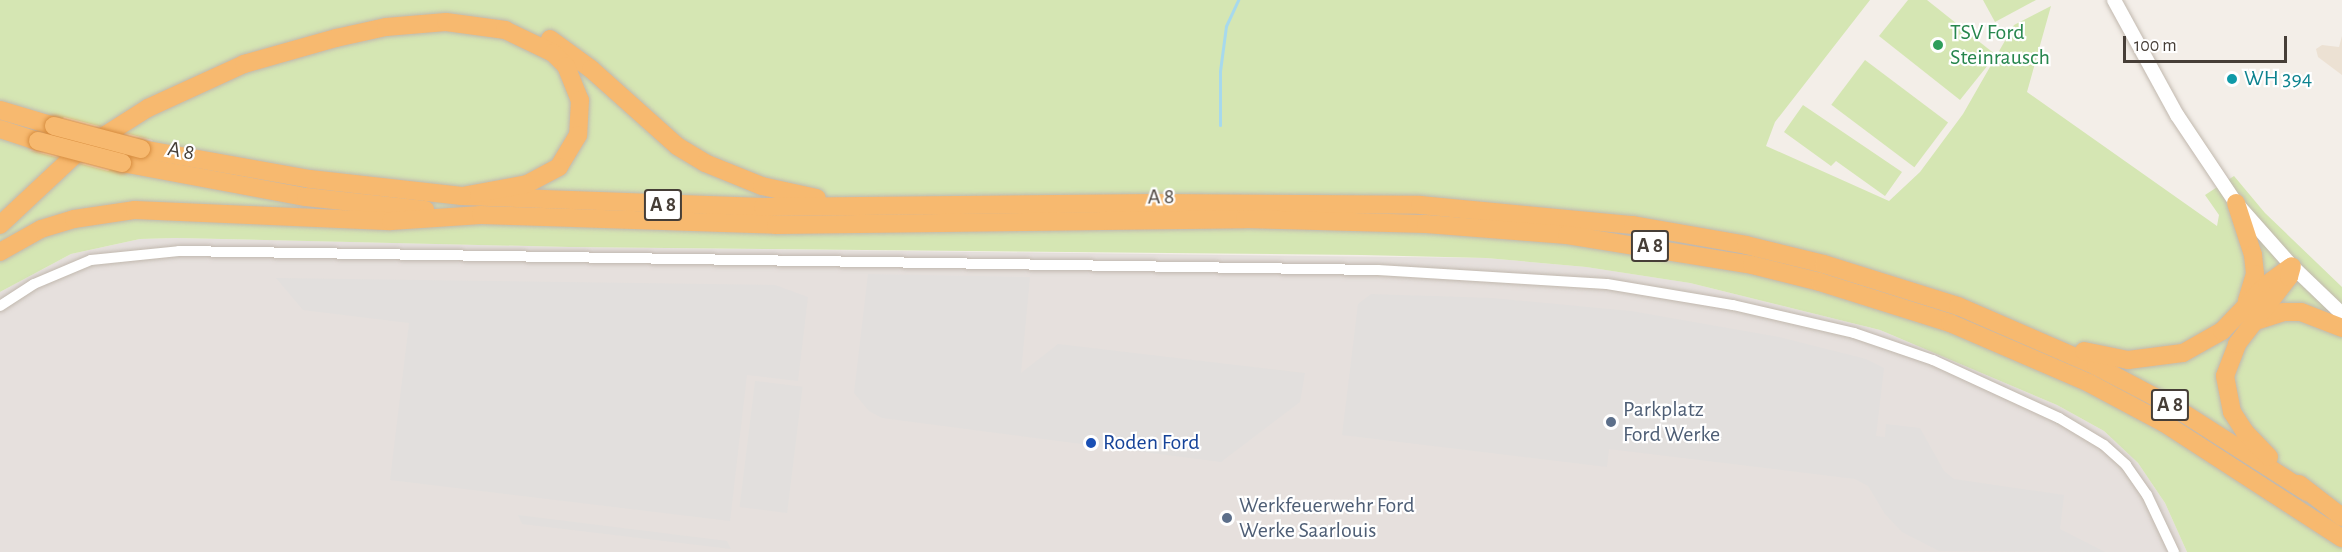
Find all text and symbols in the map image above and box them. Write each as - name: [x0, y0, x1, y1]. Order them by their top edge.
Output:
- place label: TSV Ford Steinrausch: [1950, 19, 2050, 70]
- scale bar: [2126, 24, 2290, 62]
- text: 100 m: [2134, 37, 2177, 55]
- marker: TSV Ford Steinrausch: [1931, 38, 1945, 52]
- place label: WH 394: [2244, 66, 2312, 92]
- marker: WH 394: [2225, 72, 2239, 86]
- street label: A 8: [165, 135, 197, 167]
- street label: A 8: [1147, 184, 1175, 210]
- road number: A 8: [644, 187, 682, 223]
- road number: A 8: [1630, 228, 1670, 264]
- road number: A 8: [2150, 387, 2190, 423]
- place label: Parkplatz Ford Werke: [1623, 396, 1720, 448]
- marker: Parkplatz Ford Werke: [1604, 415, 1618, 429]
- place label: Roden Ford: [1103, 430, 1200, 456]
- marker: Roden Ford: [1084, 436, 1098, 450]
- place label: Werkfeuerwehr Ford Werke Saarlouis: [1239, 492, 1415, 544]
- marker: Werkfeuerwehr Ford Werke Saarlouis: [1220, 511, 1234, 525]

